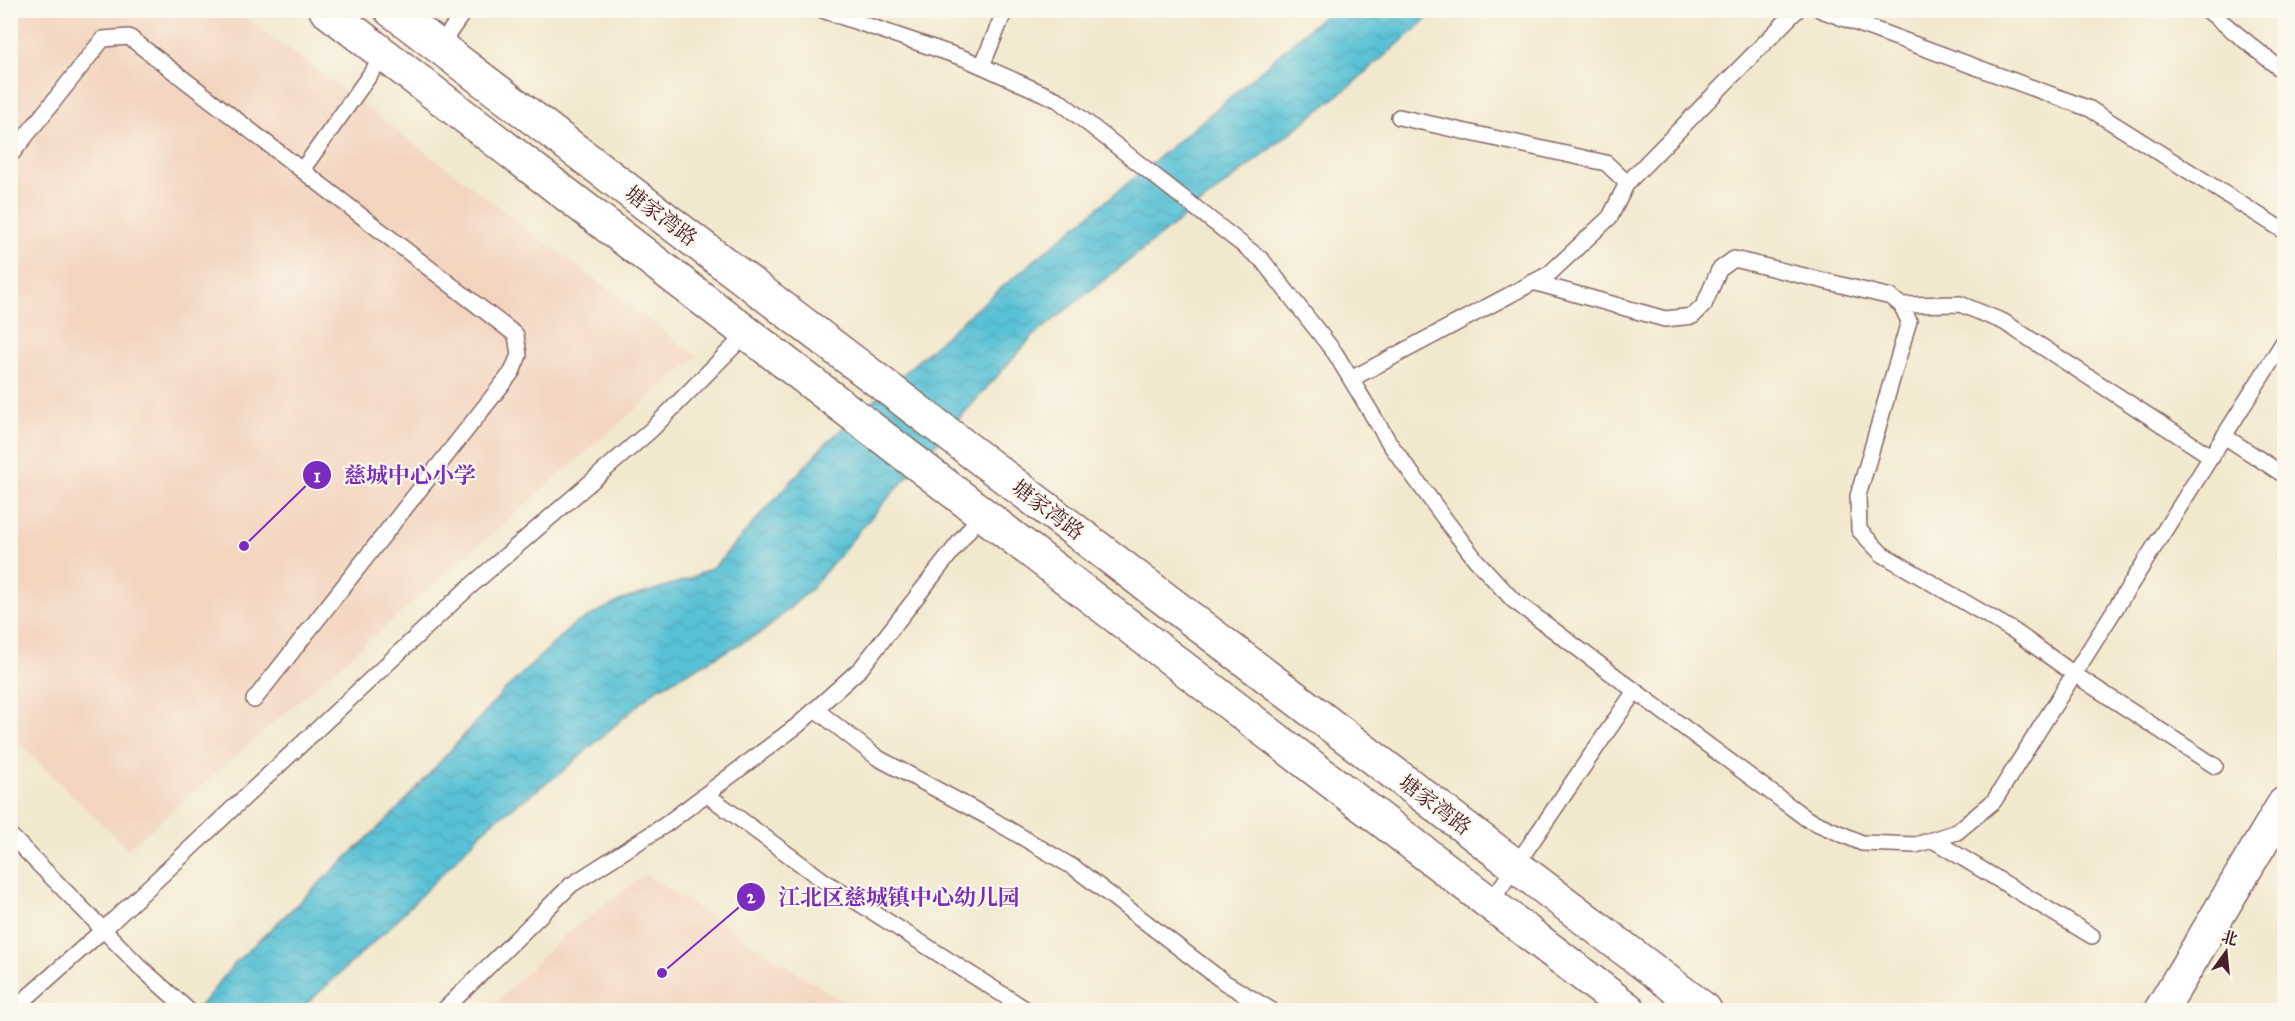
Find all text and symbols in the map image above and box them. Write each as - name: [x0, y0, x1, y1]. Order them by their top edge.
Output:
- street label: 塘家湾路: [620, 180, 702, 252]
- callout: 慈城中心小学: [302, 455, 488, 495]
- text: 慈城中心小学: [344, 462, 476, 489]
- text: 1: [313, 465, 321, 487]
- street label: 塘家湾路: [1007, 474, 1089, 546]
- street label: 塘家湾路: [1394, 769, 1476, 841]
- callout: 江北区慈城镇中心幼儿园: [736, 877, 1032, 917]
- text: 江北区慈城镇中心幼儿园: [778, 884, 1020, 911]
- text: 2: [747, 886, 757, 908]
- north arrow: [2196, 922, 2256, 982]
- text: 北: [2220, 927, 2240, 949]

